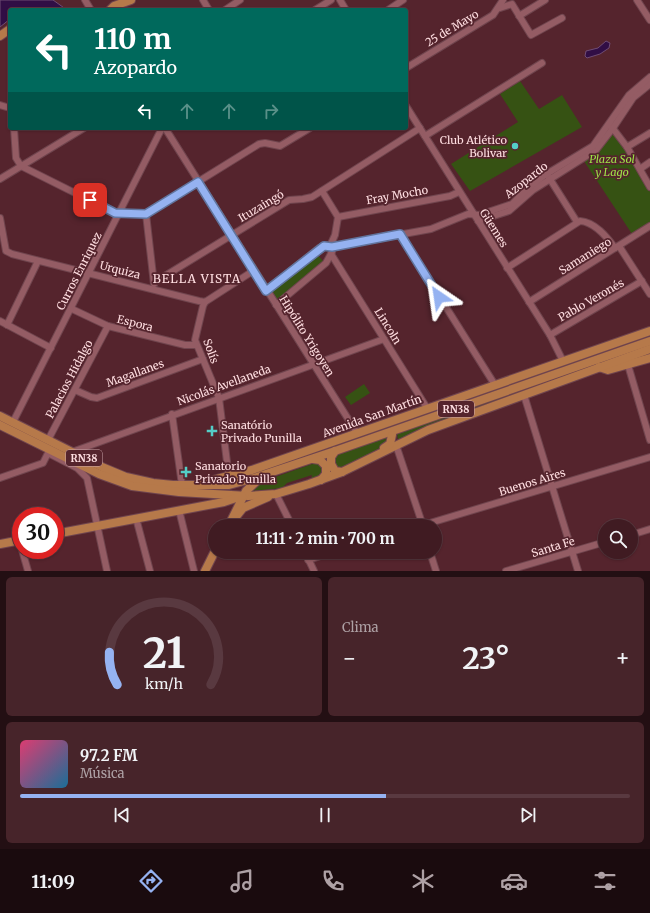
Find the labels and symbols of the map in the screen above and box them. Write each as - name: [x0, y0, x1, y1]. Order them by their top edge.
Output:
- street label: 25 de Mayo: [423, 6, 482, 49]
- place label: Club Atlético Bolivar: [440, 133, 508, 160]
- marker: Club Atlético Bolivar: [510, 141, 520, 151]
- park label: Plaza Sol y Lago: [589, 152, 635, 179]
- street label: Azopardo: [501, 159, 551, 202]
- pin: [73, 183, 107, 217]
- street label: Fray Mocho: [365, 183, 430, 207]
- street label: Ituzaingó: [236, 187, 287, 225]
- street label: Güemes: [477, 206, 511, 250]
- street label: Curros Enriquez: [53, 230, 105, 312]
- street label: Samaniego: [556, 234, 614, 278]
- street label: Urquiza: [98, 258, 142, 282]
- district label: BELLA VISTA: [153, 271, 241, 286]
- position arrow: [418, 276, 460, 318]
- street label: Pablo Veronés: [556, 276, 626, 324]
- street label: Hipólito Yrigoyen: [277, 293, 338, 380]
- street label: Lincoln: [371, 305, 405, 347]
- street label: Espora: [116, 312, 155, 334]
- street label: Palacios Hidalgo: [42, 337, 96, 421]
- street label: Solís: [200, 337, 222, 365]
- street label: Magallanes: [104, 356, 166, 390]
- street label: Nicolás Avellaneda: [175, 362, 273, 408]
- street label: Avenida San Martín: [320, 391, 424, 441]
- road number: RN38: [438, 401, 474, 417]
- place label: Sanatório Privado Punilla: [221, 418, 302, 445]
- marker: Sanatório Privado Punilla: [206, 425, 218, 437]
- road number: RN38: [66, 450, 102, 466]
- place label: Sanatorio Privado Punilla: [195, 459, 276, 486]
- street label: Buenos Aires: [497, 465, 567, 499]
- marker: Sanatorio Privado Punilla: [180, 466, 192, 478]
- speed limit sign: 30: [12, 507, 64, 559]
- street label: Santa Fe: [530, 534, 577, 560]

